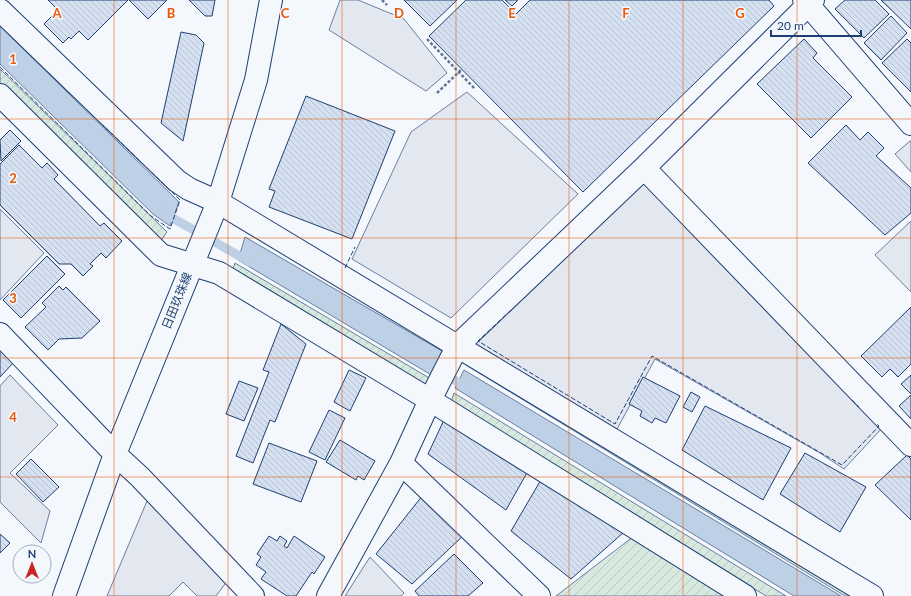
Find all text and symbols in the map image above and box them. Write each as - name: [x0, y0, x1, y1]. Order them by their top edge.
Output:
- text: A: [51, 5, 62, 21]
- text: B: [167, 5, 176, 21]
- text: C: [281, 5, 290, 21]
- text: D: [394, 5, 404, 21]
- text: E: [508, 5, 516, 21]
- text: F: [622, 5, 630, 21]
- text: G: [735, 5, 745, 21]
- scale bar: [771, 12, 861, 38]
- text: 20 m: [777, 18, 804, 33]
- text: 1: [9, 51, 17, 67]
- text: 2: [9, 170, 17, 186]
- street label: 日田玖珠線: [158, 270, 195, 331]
- text: 3: [9, 290, 17, 306]
- text: 4: [9, 409, 17, 425]
- north arrow: [12, 544, 52, 584]
- text: N: [28, 547, 36, 560]

